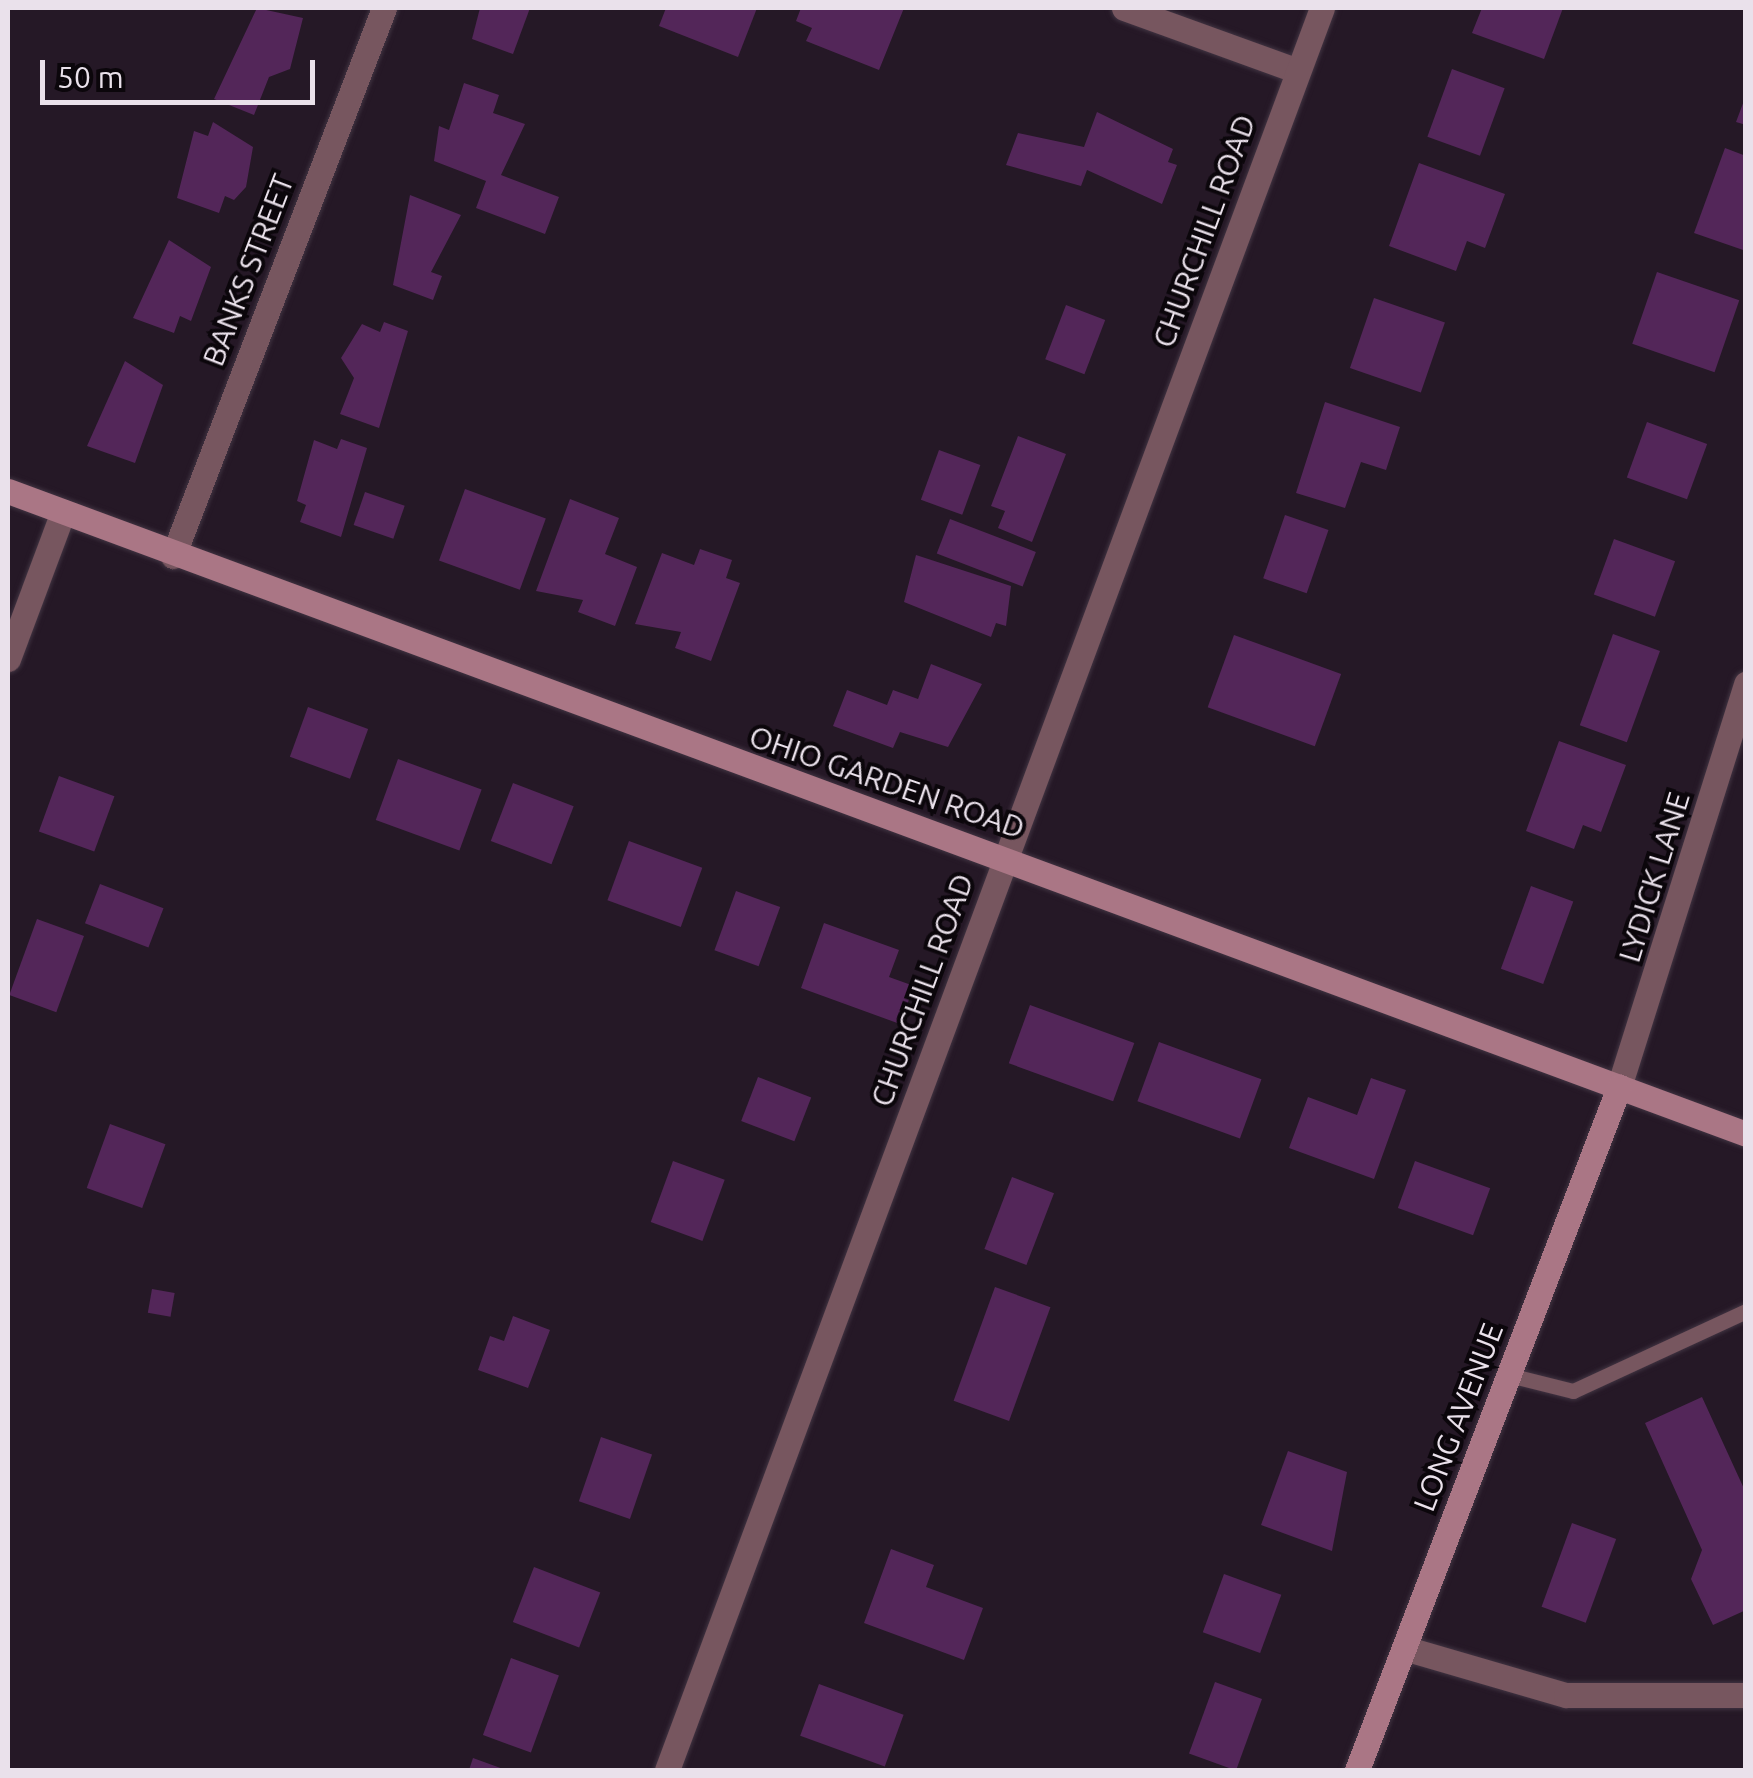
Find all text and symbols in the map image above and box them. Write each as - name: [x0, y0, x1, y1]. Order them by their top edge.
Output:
- scale bar: [45, 40, 320, 102]
- text: 50 m: [57, 60, 124, 94]
- street label: CHURCHILL ROAD: [1145, 110, 1263, 352]
- street label: BANKS STREET: [195, 169, 301, 371]
- street label: OHIO GARDEN ROAD: [745, 718, 1029, 846]
- street label: LYDICK LANE: [1611, 788, 1697, 966]
- street label: CHURCHILL ROAD: [863, 869, 981, 1111]
- street label: LONG AVENUE: [1406, 1318, 1510, 1516]

